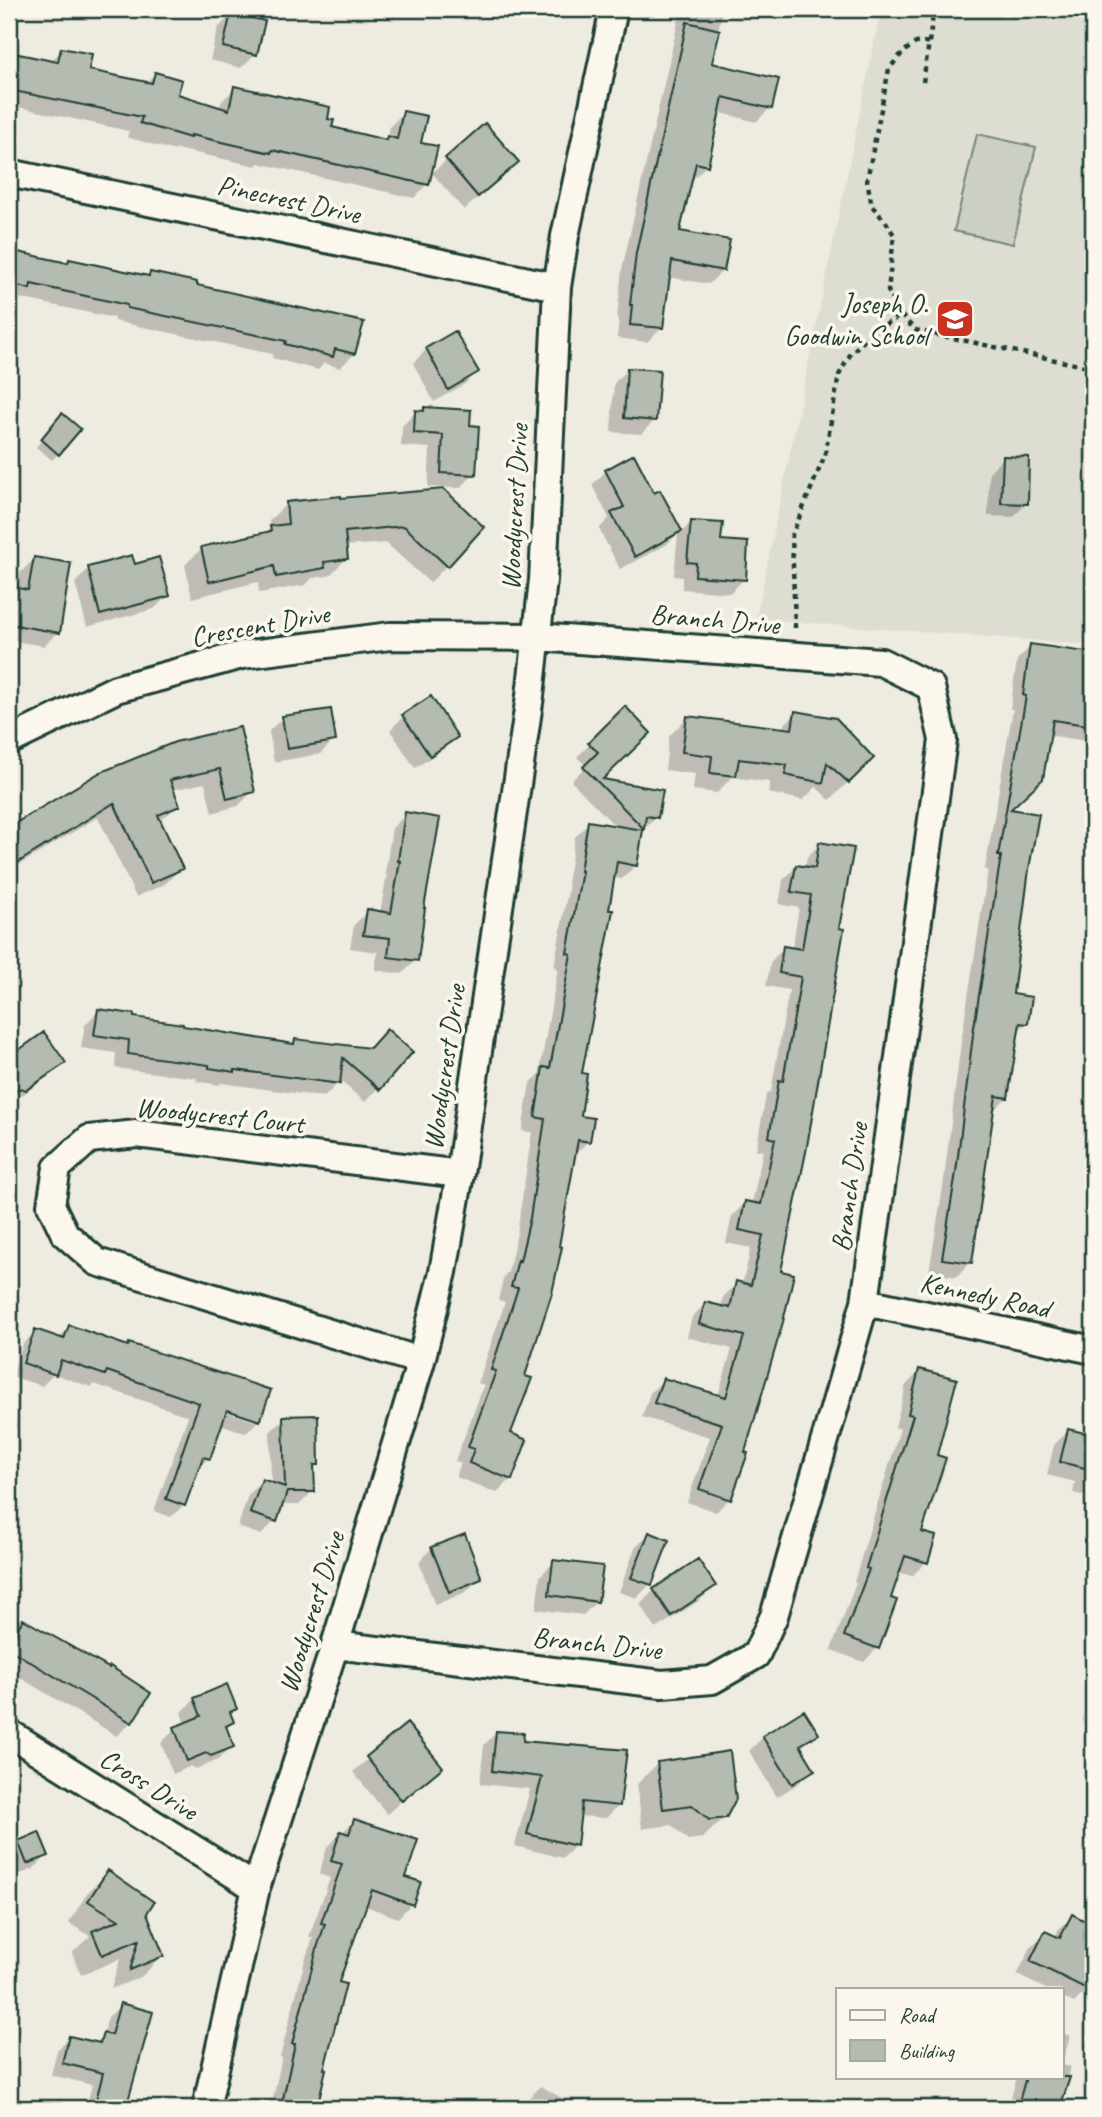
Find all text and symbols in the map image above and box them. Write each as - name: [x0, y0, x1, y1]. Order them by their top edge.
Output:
- street label: Pinecrest Drive: [214, 167, 365, 232]
- place label: Joseph O. Goodwin School: [784, 286, 933, 353]
- school or university icon: Joseph O. Goodwin School: [934, 298, 976, 340]
- street label: Woodycrest Drive: [492, 421, 536, 591]
- street label: Crescent Drive: [188, 595, 334, 654]
- street label: Branch Drive: [649, 596, 783, 642]
- street label: Woodycrest Drive: [415, 981, 473, 1152]
- street label: Woodycrest Court: [134, 1089, 308, 1141]
- street label: Branch Drive: [823, 1119, 876, 1254]
- street label: Kennedy Road: [917, 1264, 1057, 1327]
- street label: Woodycrest Drive: [270, 1526, 353, 1696]
- street label: Branch Drive: [531, 1619, 665, 1667]
- street label: Cross Drive: [94, 1740, 206, 1829]
- legend: [836, 1988, 1064, 2078]
- text: Road: [899, 2002, 938, 2028]
- text: Building: [899, 2038, 956, 2064]

